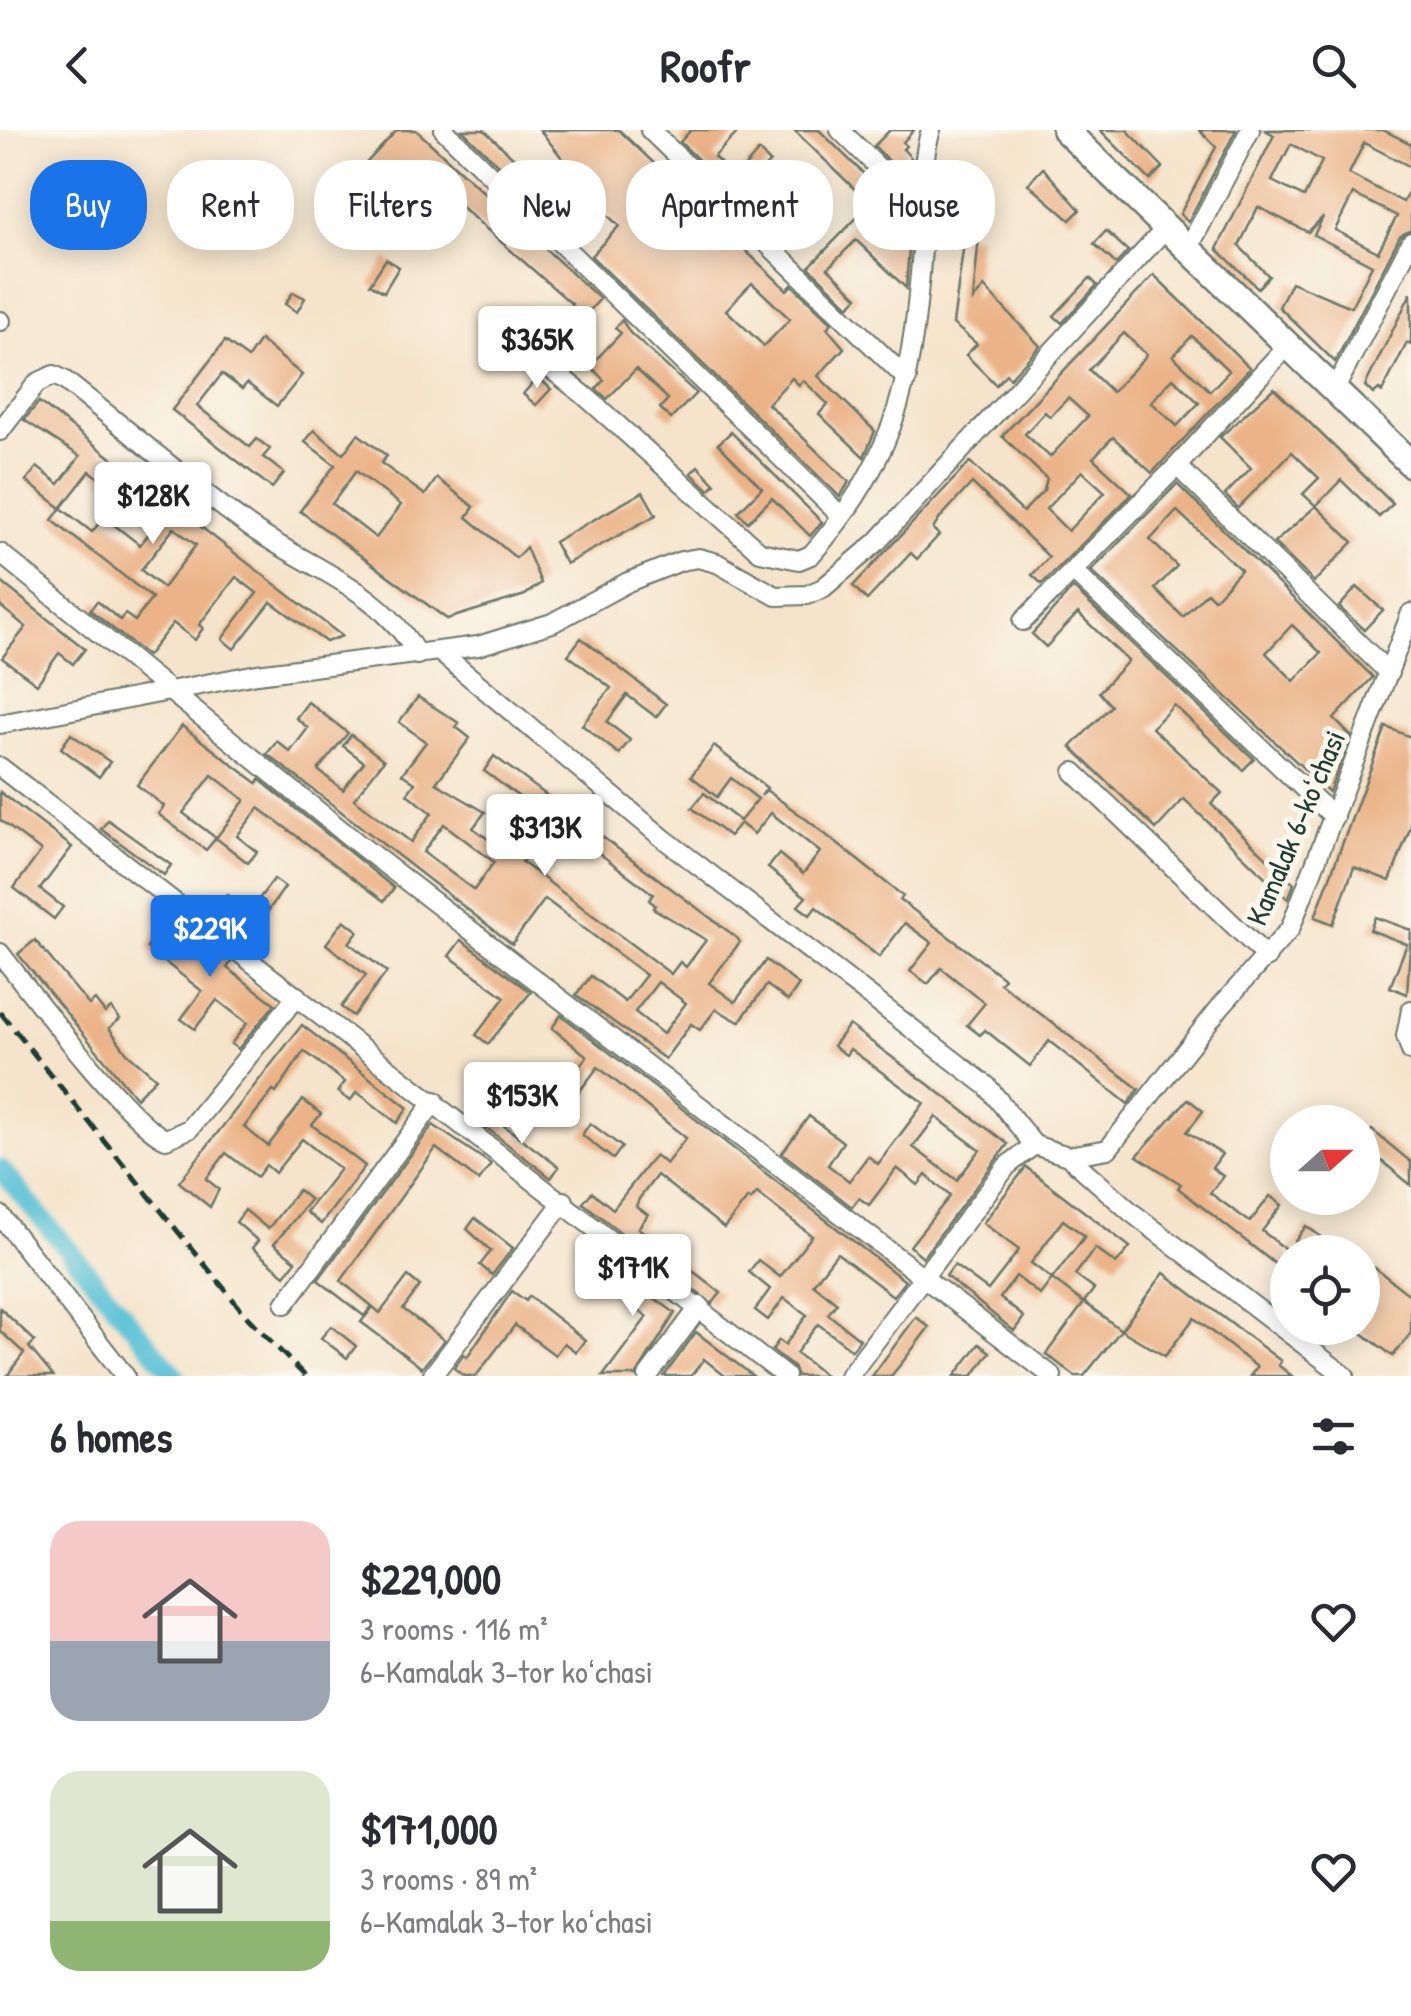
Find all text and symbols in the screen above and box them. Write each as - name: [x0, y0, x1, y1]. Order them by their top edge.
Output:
- text: Roofr: [660, 35, 751, 96]
- icon: back: [50, 38, 105, 93]
- icon: search: [1306, 38, 1361, 93]
- chip: Buy: [30, 160, 147, 250]
- chip: Rent: [167, 160, 294, 250]
- chip: Filters: [314, 160, 467, 250]
- chip: New: [487, 160, 606, 250]
- chip: Apartment: [626, 160, 833, 250]
- chip: House: [853, 160, 995, 250]
- pin: $365K: [467, 306, 607, 391]
- text: $365K: [500, 317, 574, 360]
- pin: $128K: [83, 462, 223, 547]
- text: $128K: [116, 473, 190, 516]
- street label: Kamalak 6-koʻchasi: [1236, 724, 1354, 931]
- pin: $313K: [475, 794, 615, 879]
- text: $313K: [508, 805, 582, 848]
- pin: $229K: [140, 895, 280, 980]
- text: $229K: [173, 906, 247, 949]
- pin: $153K: [452, 1062, 592, 1147]
- text: $153K: [486, 1073, 558, 1116]
- north arrow: [1270, 1105, 1380, 1215]
- map controls: [1270, 1105, 1380, 1345]
- pin: $171K: [563, 1234, 703, 1319]
- button: locate: [1270, 1235, 1380, 1345]
- text: $171K: [597, 1245, 669, 1288]
- text: 6 homes: [50, 1408, 172, 1465]
- icon: filters: [1306, 1409, 1361, 1464]
- text: $229,000: [360, 1550, 501, 1607]
- icon: home: [130, 1561, 250, 1681]
- icon: heart: [1306, 1594, 1361, 1649]
- text: 3 rooms · 116 m²: [360, 1607, 548, 1650]
- text: 6-Kamalak 3-tor koʻchasi: [360, 1650, 653, 1693]
- text: $171,000: [360, 1800, 498, 1857]
- icon: home: [130, 1811, 250, 1931]
- icon: heart: [1306, 1844, 1361, 1899]
- text: 3 rooms · 89 m²: [360, 1857, 537, 1900]
- text: 6-Kamalak 3-tor koʻchasi: [360, 1900, 653, 1943]

